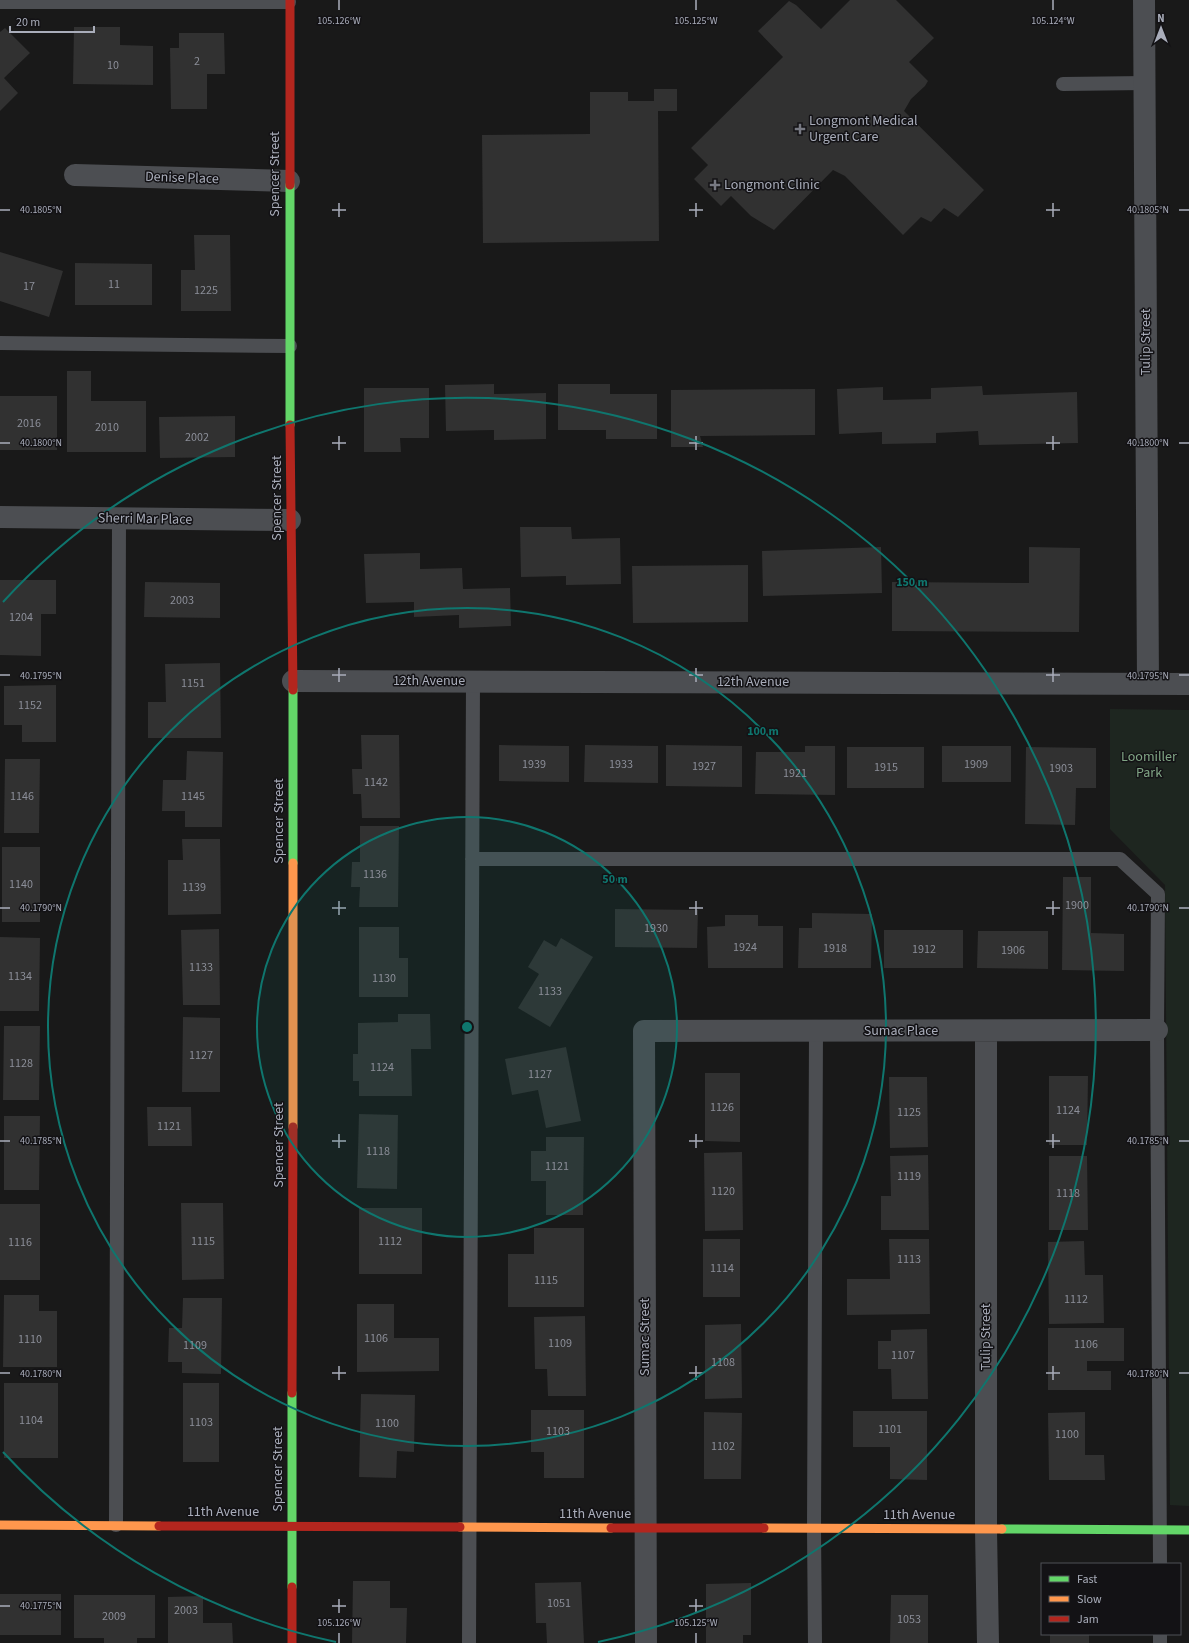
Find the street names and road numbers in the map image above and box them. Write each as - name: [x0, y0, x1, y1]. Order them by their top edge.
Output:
- street label: Spencer Street: [265, 131, 285, 217]
- street label: Denise Place: [145, 167, 219, 189]
- street label: Tulip Street: [1136, 308, 1156, 376]
- street label: Spencer Street: [267, 455, 287, 541]
- street label: Sherri Mar Place: [98, 508, 192, 530]
- street label: 12th Avenue: [393, 671, 465, 691]
- street label: 12th Avenue: [717, 672, 789, 692]
- street label: Spencer Street: [269, 778, 289, 864]
- street label: Sumac Place: [864, 1021, 938, 1041]
- street label: Spencer Street: [269, 1102, 289, 1188]
- street label: Sumac Street: [635, 1298, 655, 1376]
- street label: Tulip Street: [976, 1303, 996, 1371]
- street label: Spencer Street: [268, 1426, 288, 1512]
- street label: 11th Avenue: [187, 1502, 259, 1522]
- street label: 11th Avenue: [559, 1504, 631, 1524]
- street label: 11th Avenue: [883, 1505, 955, 1525]

